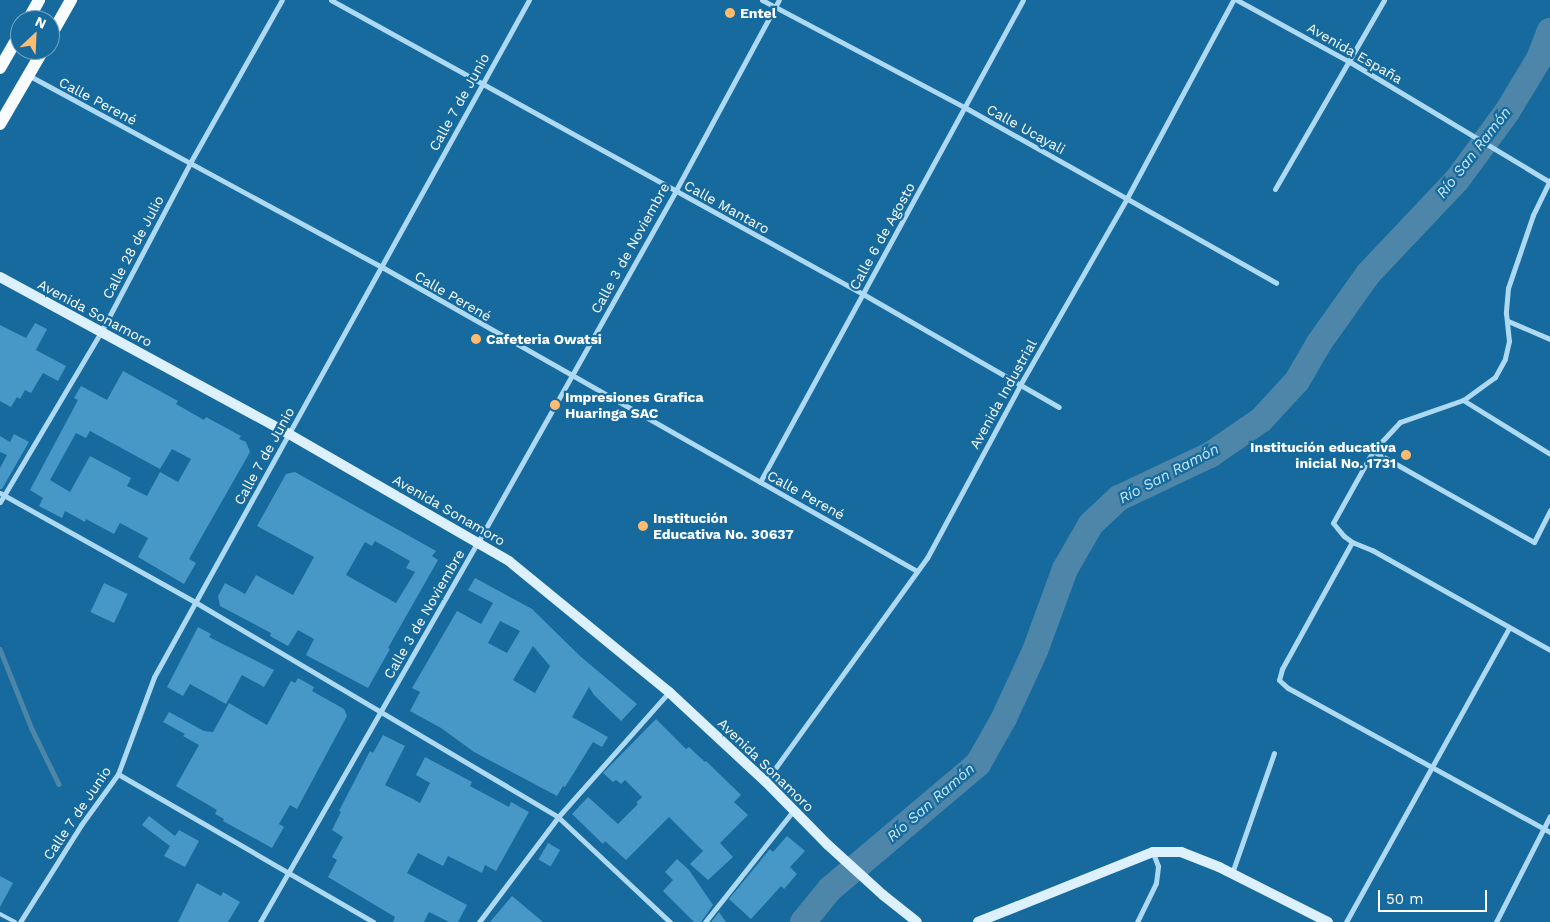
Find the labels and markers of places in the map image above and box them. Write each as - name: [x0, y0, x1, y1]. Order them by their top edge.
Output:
- place label: Entel: [740, 5, 776, 21]
- marker: Entel: [724, 7, 736, 19]
- place label: Cafeteria Owatsi: [486, 331, 602, 347]
- marker: Cafeteria Owatsi: [470, 333, 482, 345]
- place label: Impresiones Grafica Huaringa SAC: [565, 389, 704, 422]
- marker: Impresiones Grafica Huaringa SAC: [549, 399, 561, 411]
- place label: Institución educativa inicial No. 1731: [1250, 439, 1396, 472]
- marker: Institución educativa inicial No. 1731: [1400, 449, 1412, 461]
- place label: Institución Educativa No. 30637: [653, 510, 794, 542]
- marker: Institución Educativa No. 30637: [637, 520, 649, 532]

